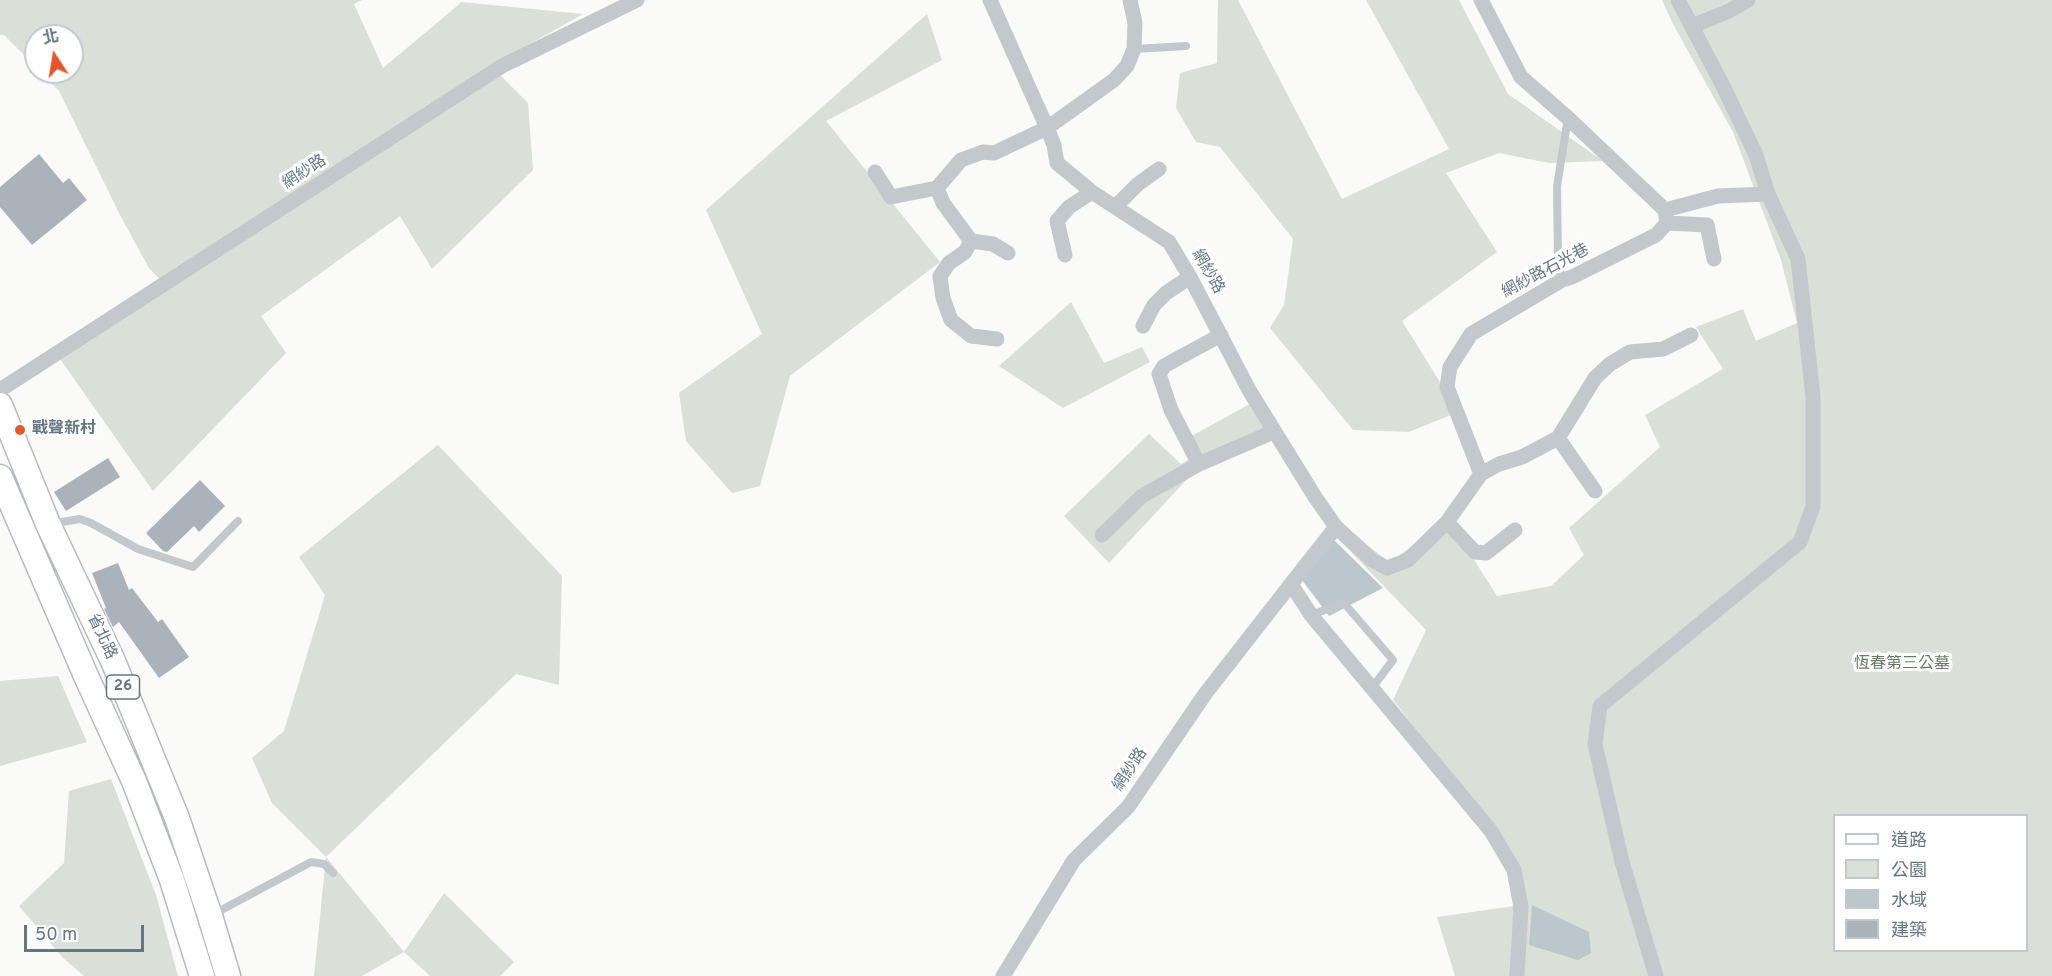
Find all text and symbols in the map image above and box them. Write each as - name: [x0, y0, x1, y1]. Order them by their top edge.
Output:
- north arrow: [24, 24, 84, 84]
- text: 北: [41, 27, 61, 50]
- street label: 網紗路: [280, 152, 330, 194]
- street label: 網紗路石光巷: [1499, 241, 1593, 303]
- street label: 網紗路: [1187, 246, 1227, 298]
- place label: 戰聲新村: [32, 420, 96, 440]
- marker: 戰聲新村: [13, 423, 27, 437]
- street label: 省北路: [82, 611, 120, 663]
- park label: 恆春第三公墓: [1854, 655, 1950, 675]
- road number: 26: [106, 675, 140, 699]
- street label: 網紗路: [1110, 745, 1152, 795]
- legend: [1833, 814, 2028, 952]
- text: 道路: [1891, 830, 1927, 853]
- text: 公園: [1891, 860, 1927, 883]
- text: 水域: [1891, 890, 1927, 913]
- scale bar: [27, 913, 147, 951]
- text: 建築: [1891, 920, 1927, 943]
- text: 50 m: [35, 924, 77, 947]

